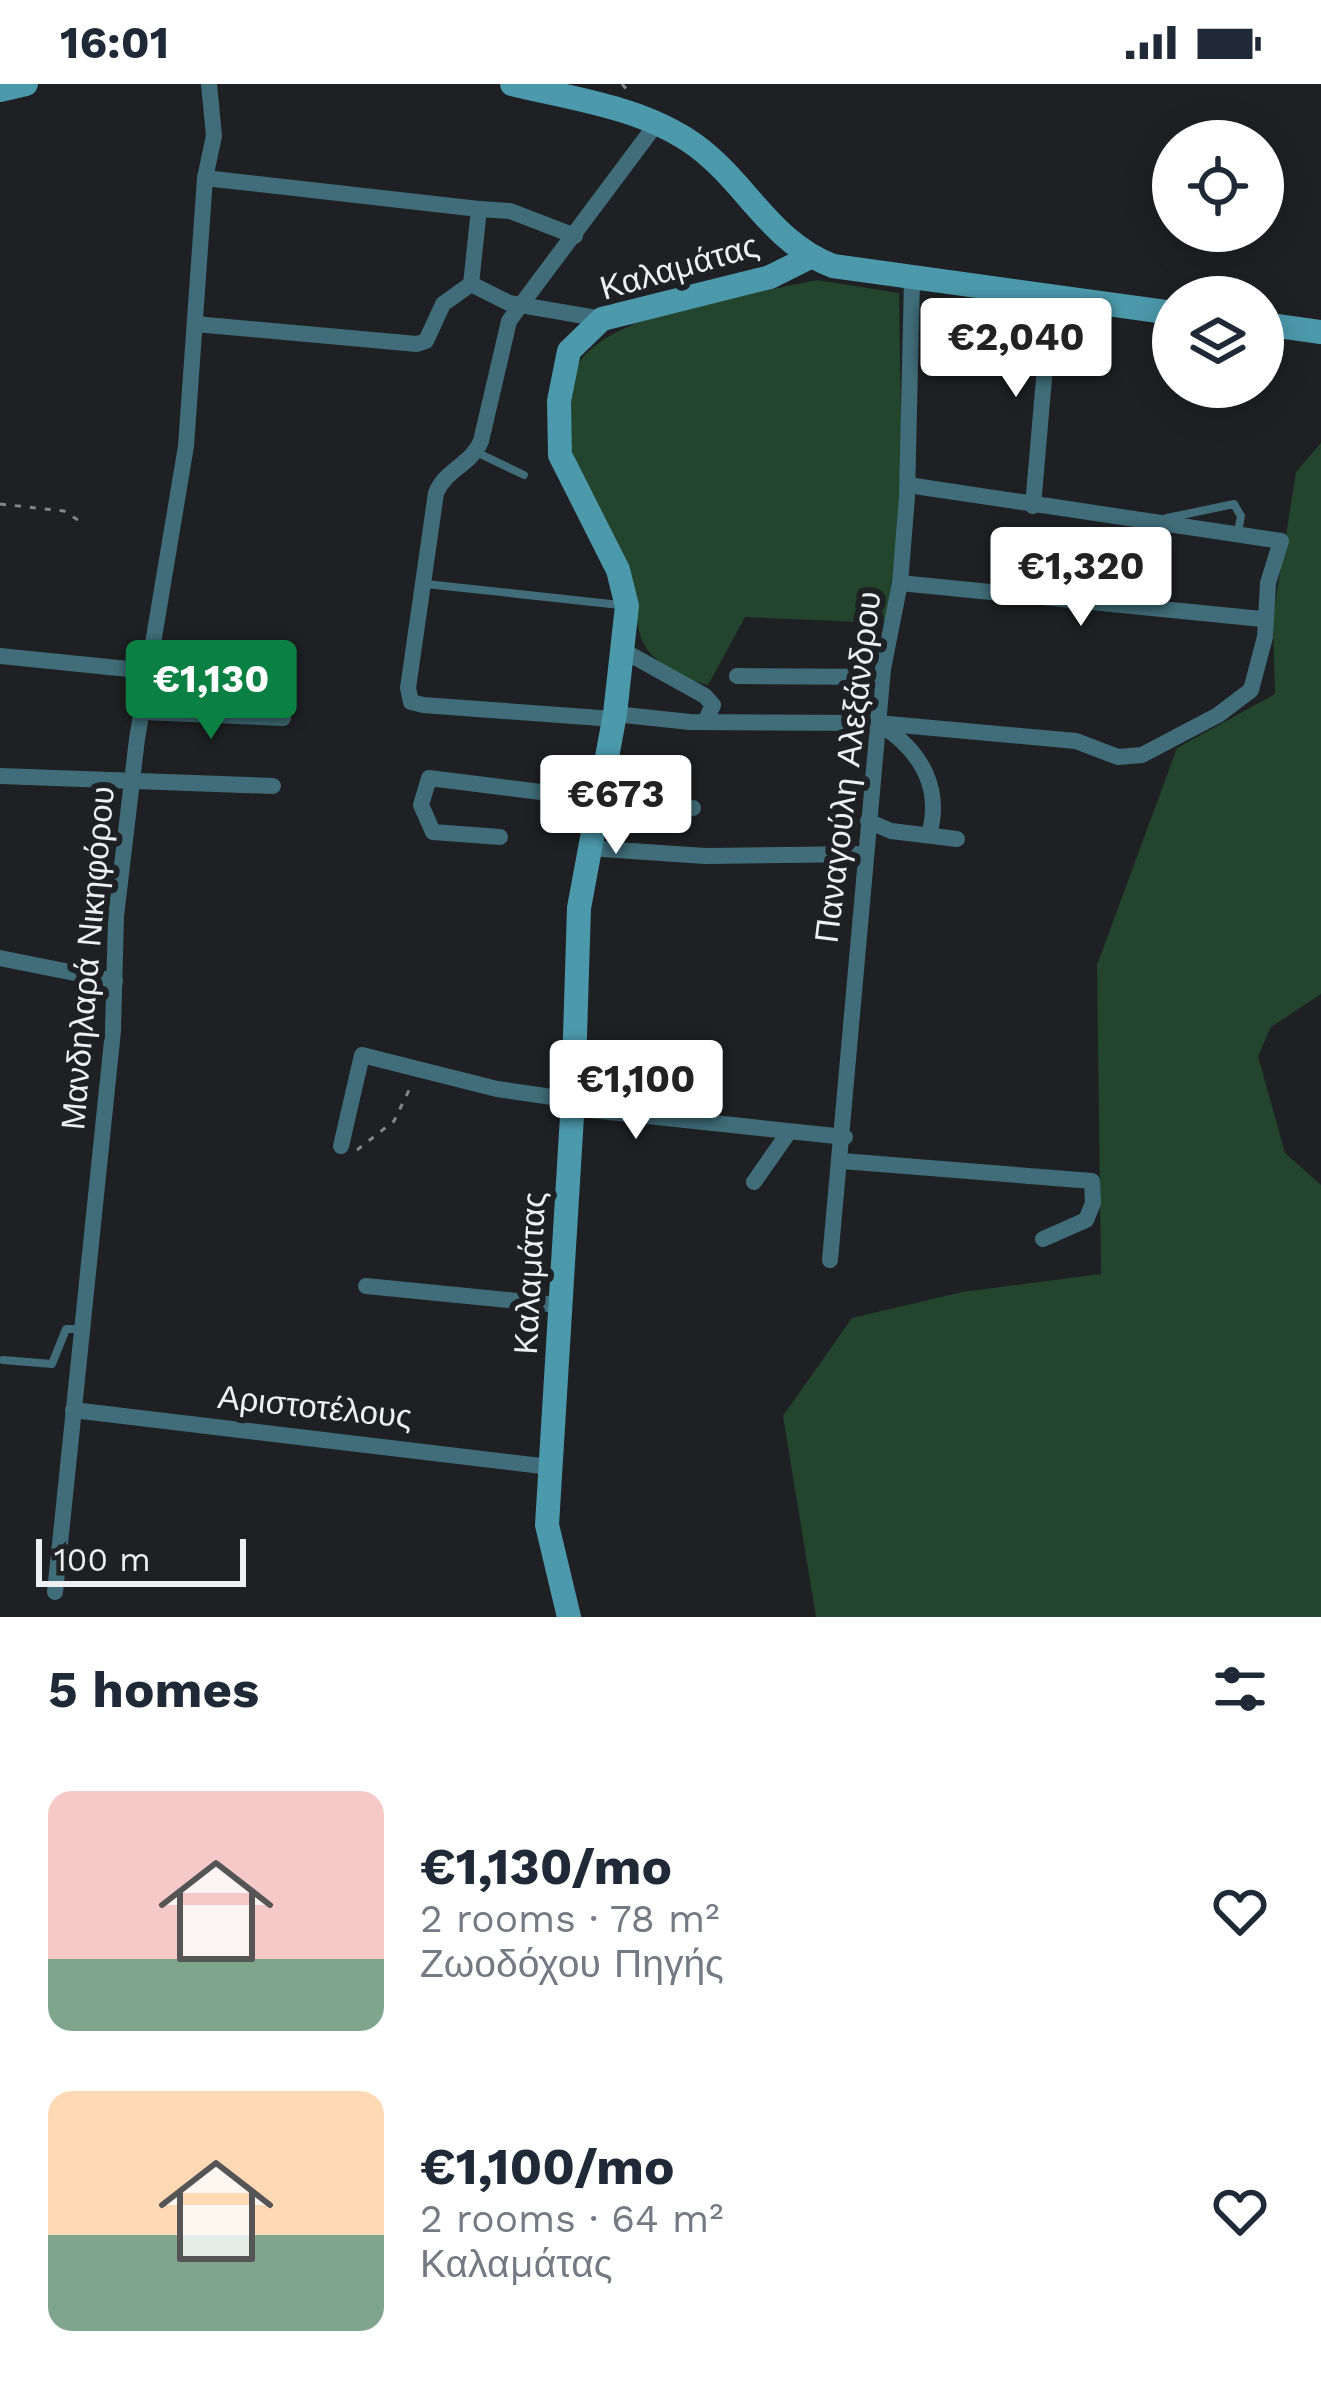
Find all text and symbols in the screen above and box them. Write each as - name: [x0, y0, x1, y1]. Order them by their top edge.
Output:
- text: 16:01: [60, 16, 169, 69]
- map controls: [1152, 120, 1284, 408]
- button: locate: [1152, 120, 1284, 252]
- street label: Καλαμάτας: [595, 225, 763, 308]
- button: layers: [1152, 276, 1284, 408]
- pin: €2,040: [918, 298, 1114, 400]
- text: €2,040: [948, 314, 1084, 359]
- pin: €1,320: [983, 527, 1179, 629]
- text: €1,320: [1018, 543, 1144, 588]
- street label: Παναγούλη Αλεξάνδρου: [807, 589, 888, 945]
- pin: €1,130: [113, 640, 309, 742]
- text: €1,130: [153, 656, 269, 701]
- pin: €673: [545, 755, 687, 857]
- text: €673: [567, 771, 665, 816]
- street label: Μανδηλαρά Νικηφόρου: [53, 785, 122, 1132]
- pin: €1,100: [538, 1040, 734, 1142]
- text: €1,100: [577, 1056, 695, 1101]
- street label: Καλαμάτας: [506, 1191, 553, 1355]
- street label: Αριστοτέλους: [216, 1377, 414, 1436]
- scale bar: [36, 1533, 246, 1586]
- text: 100 m: [54, 1540, 151, 1579]
- icon: filters: [1207, 1656, 1273, 1722]
- text: 5 homes: [48, 1660, 259, 1719]
- text: €1,130/mo: [420, 1837, 672, 1896]
- icon: home: [144, 1839, 288, 1983]
- icon: heart: [1207, 1878, 1273, 1944]
- text: 2 rooms · 78 m²: [420, 1896, 720, 1941]
- text: Ζωοδόχου Πηγής: [420, 1941, 724, 1986]
- text: €1,100/mo: [420, 2137, 675, 2196]
- icon: home: [144, 2139, 288, 2283]
- icon: heart: [1207, 2178, 1273, 2244]
- text: 2 rooms · 64 m²: [420, 2196, 724, 2241]
- text: Καλαμάτας: [420, 2241, 613, 2286]

